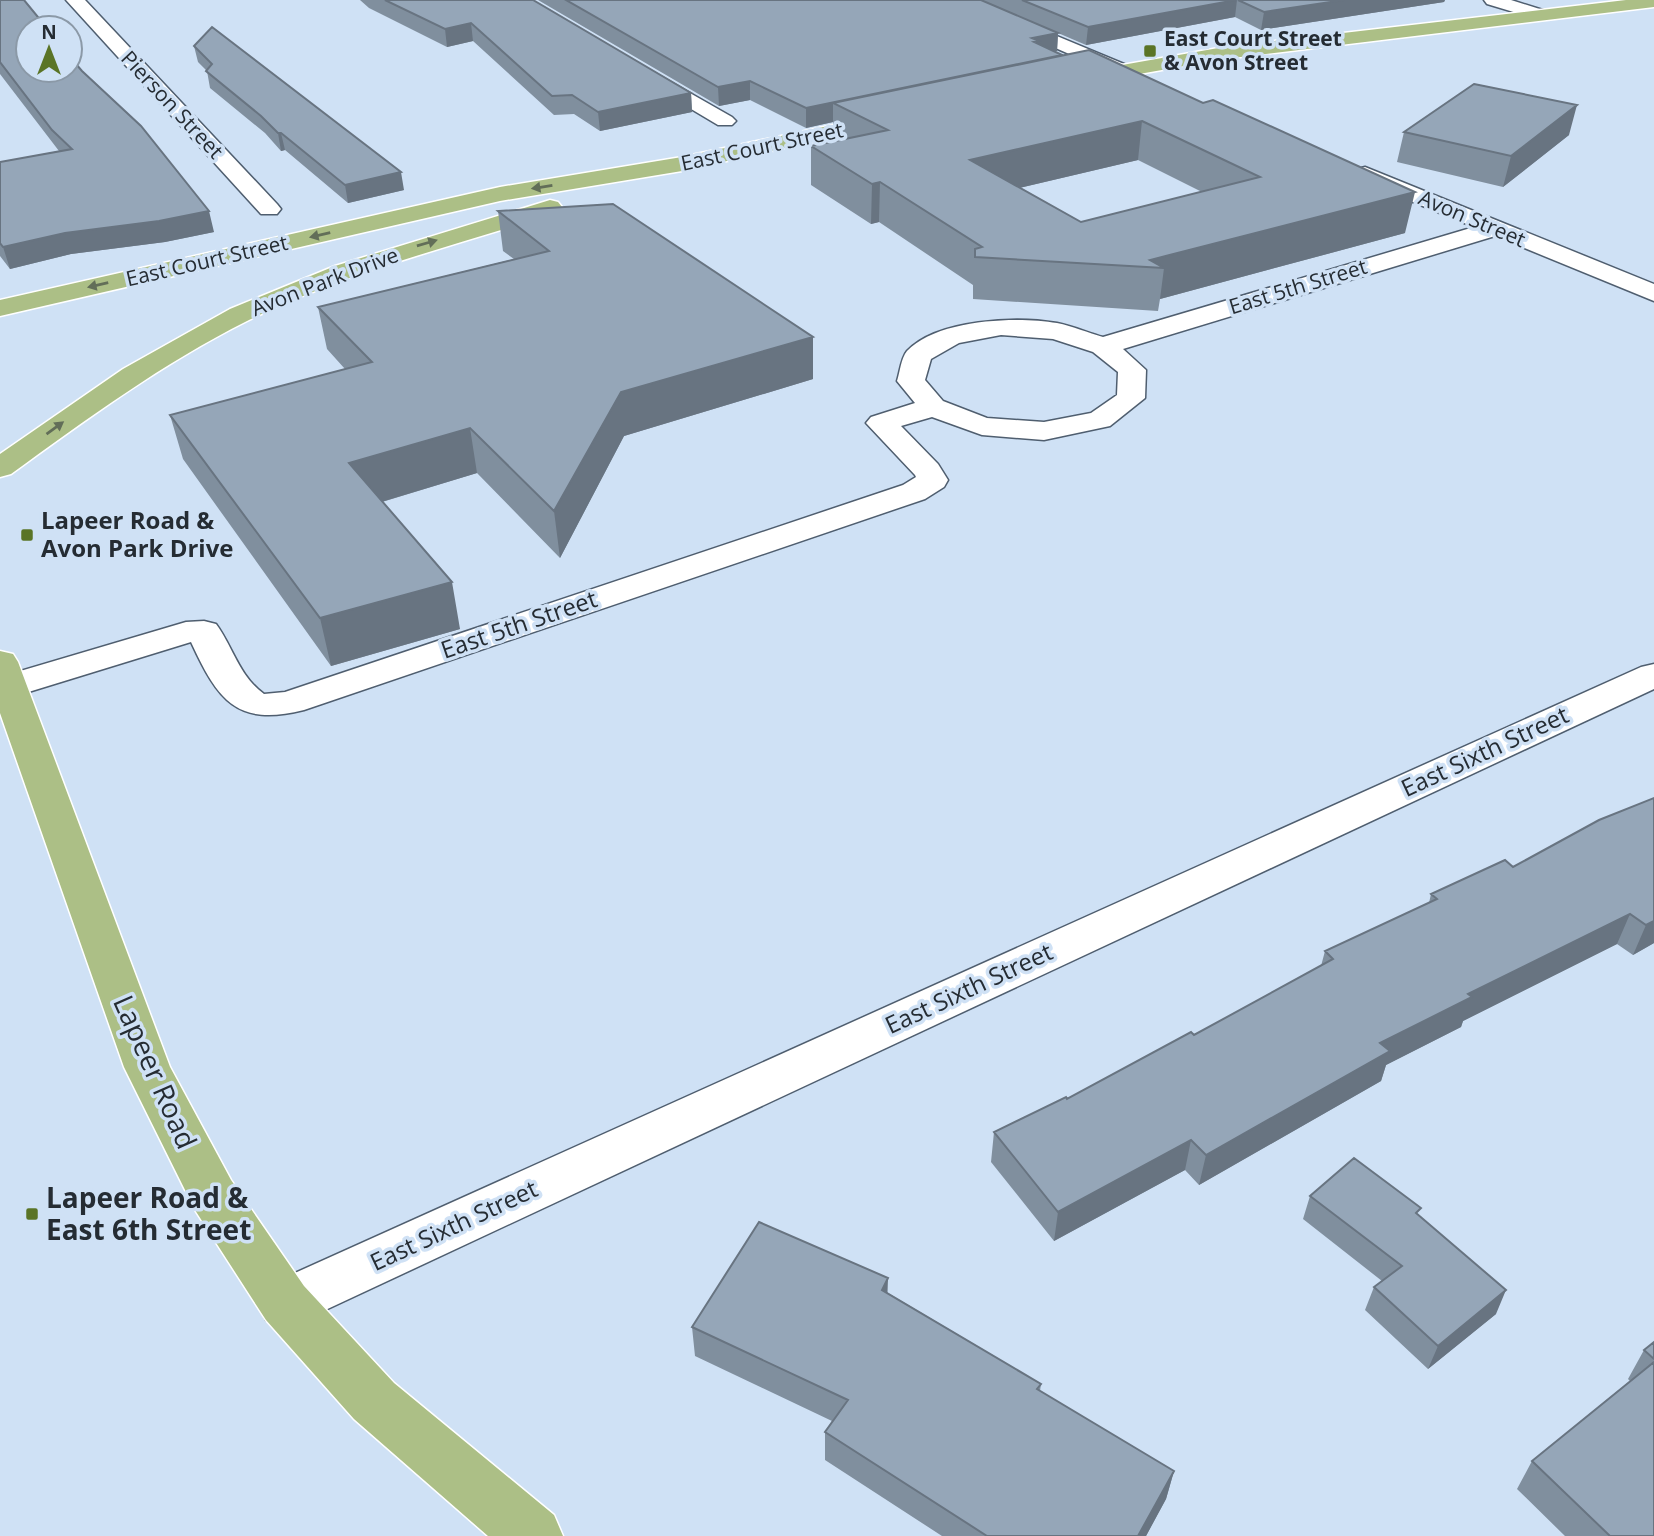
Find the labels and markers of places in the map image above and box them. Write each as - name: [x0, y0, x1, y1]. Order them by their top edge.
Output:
- place label: East Court Street & Avon Street: [1164, 24, 1342, 76]
- marker: East Court Street & Avon Street: [1142, 43, 1158, 59]
- place label: Lapeer Road & Avon Park Drive: [41, 503, 233, 564]
- marker: Lapeer Road & Avon Park Drive: [19, 527, 35, 543]
- place label: Lapeer Road & East 6th Street: [46, 1178, 251, 1248]
- marker: Lapeer Road & East 6th Street: [24, 1206, 40, 1222]

